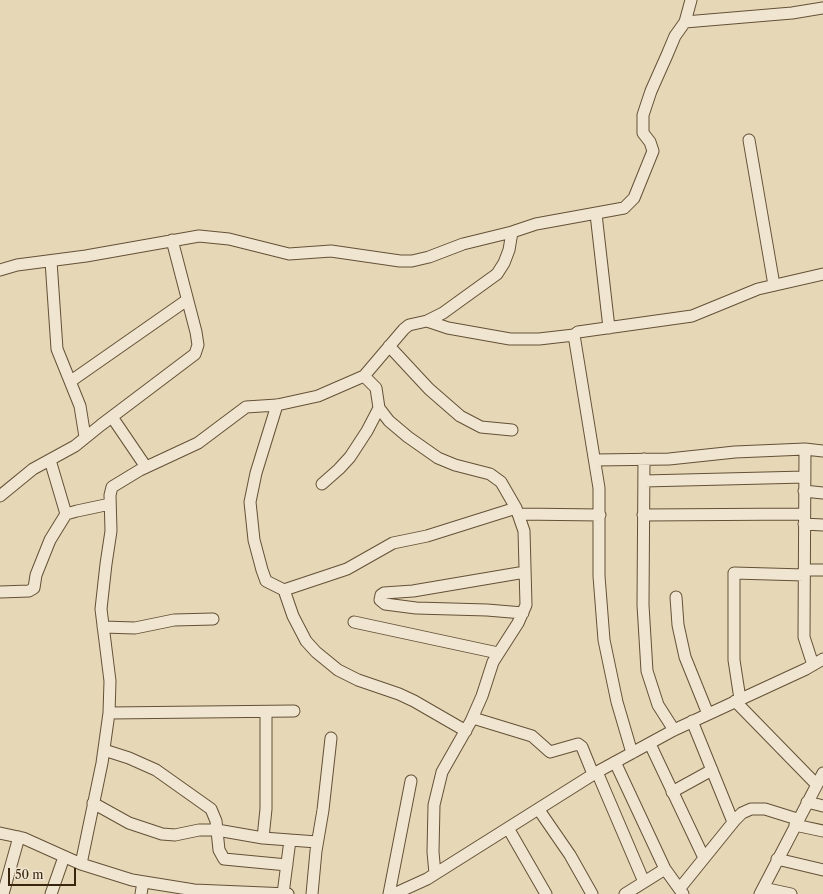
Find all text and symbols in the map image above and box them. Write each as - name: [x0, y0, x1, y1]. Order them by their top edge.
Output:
- scale bar: [10, 860, 78, 886]
- text: 50 m: [15, 867, 44, 882]

